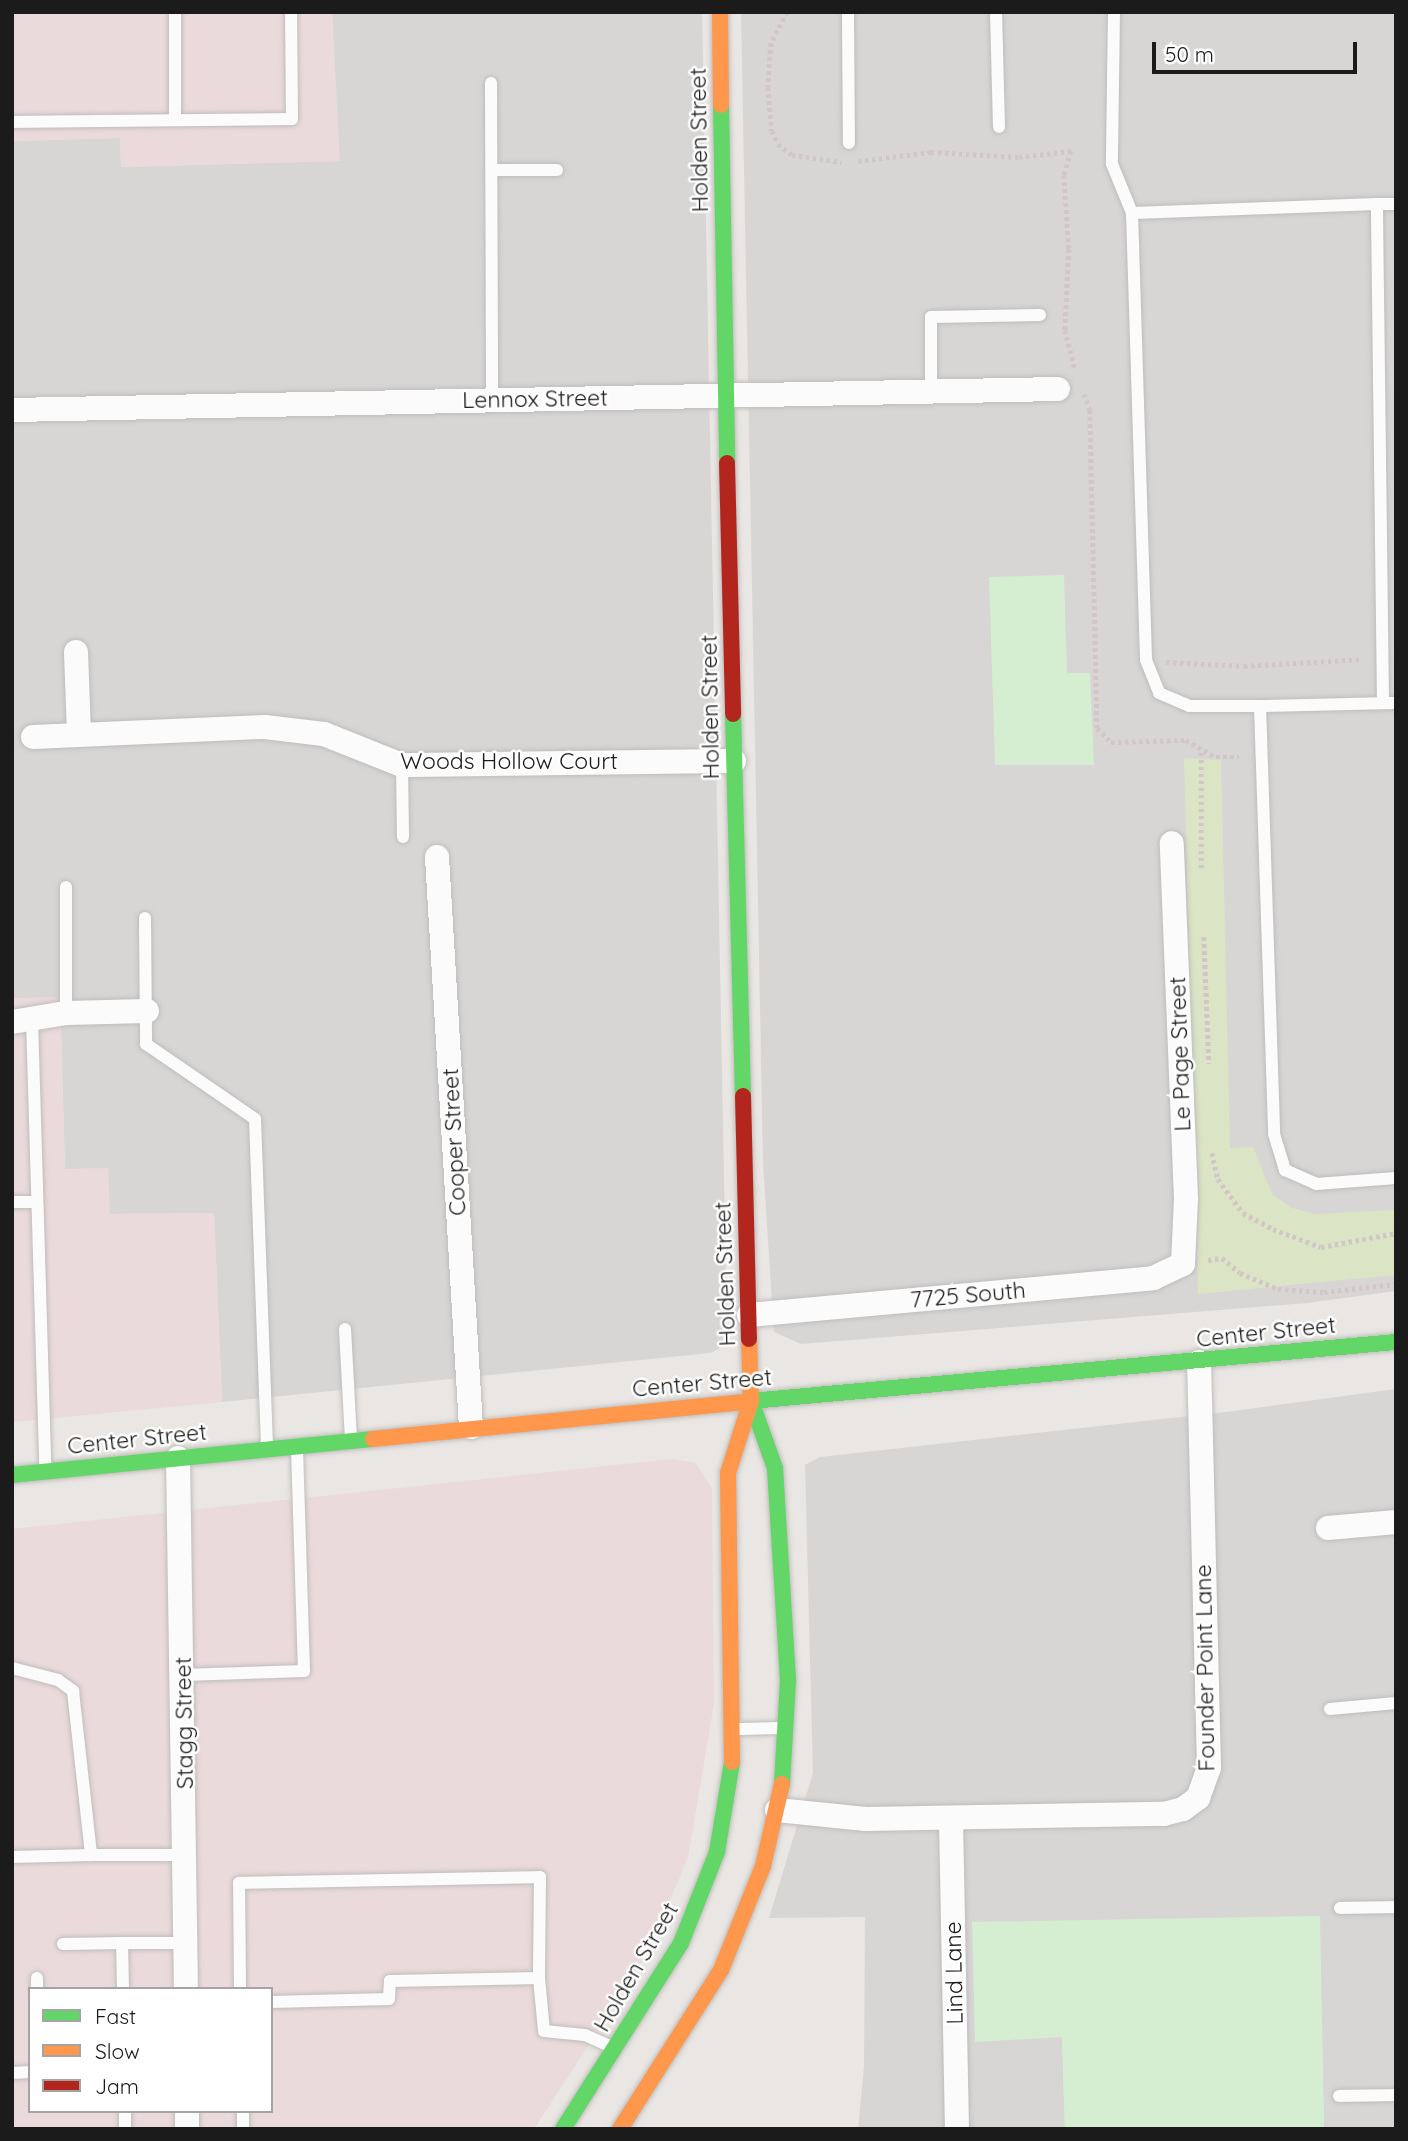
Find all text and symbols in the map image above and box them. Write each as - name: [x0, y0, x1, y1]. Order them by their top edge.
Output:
- scale bar: [1156, 28, 1361, 72]
- text: 50 m: [1165, 41, 1214, 67]
- street label: Holden Street: [684, 67, 714, 213]
- street label: Lennox Street: [462, 384, 608, 414]
- street label: Holden Street: [695, 634, 725, 780]
- street label: Woods Hollow Court: [400, 747, 618, 775]
- street label: Le Page Street: [1164, 976, 1196, 1132]
- street label: Cooper Street: [436, 1068, 472, 1216]
- street label: Holden Street: [709, 1201, 741, 1347]
- street label: 7725 South: [909, 1276, 1027, 1314]
- street label: Center Street: [1195, 1311, 1337, 1353]
- street label: Center Street: [631, 1363, 773, 1403]
- street label: Center Street: [66, 1418, 208, 1460]
- street label: Founder Point Lane: [1189, 1564, 1221, 1772]
- street label: Stagg Street: [169, 1657, 199, 1789]
- street label: Holden Street: [588, 1897, 684, 2037]
- street label: Lind Lane: [939, 1921, 969, 2025]
- legend: [28, 1987, 273, 2113]
- text: Fast: [95, 2003, 136, 2029]
- text: Slow: [95, 2038, 140, 2064]
- text: Jam: [95, 2073, 139, 2099]

